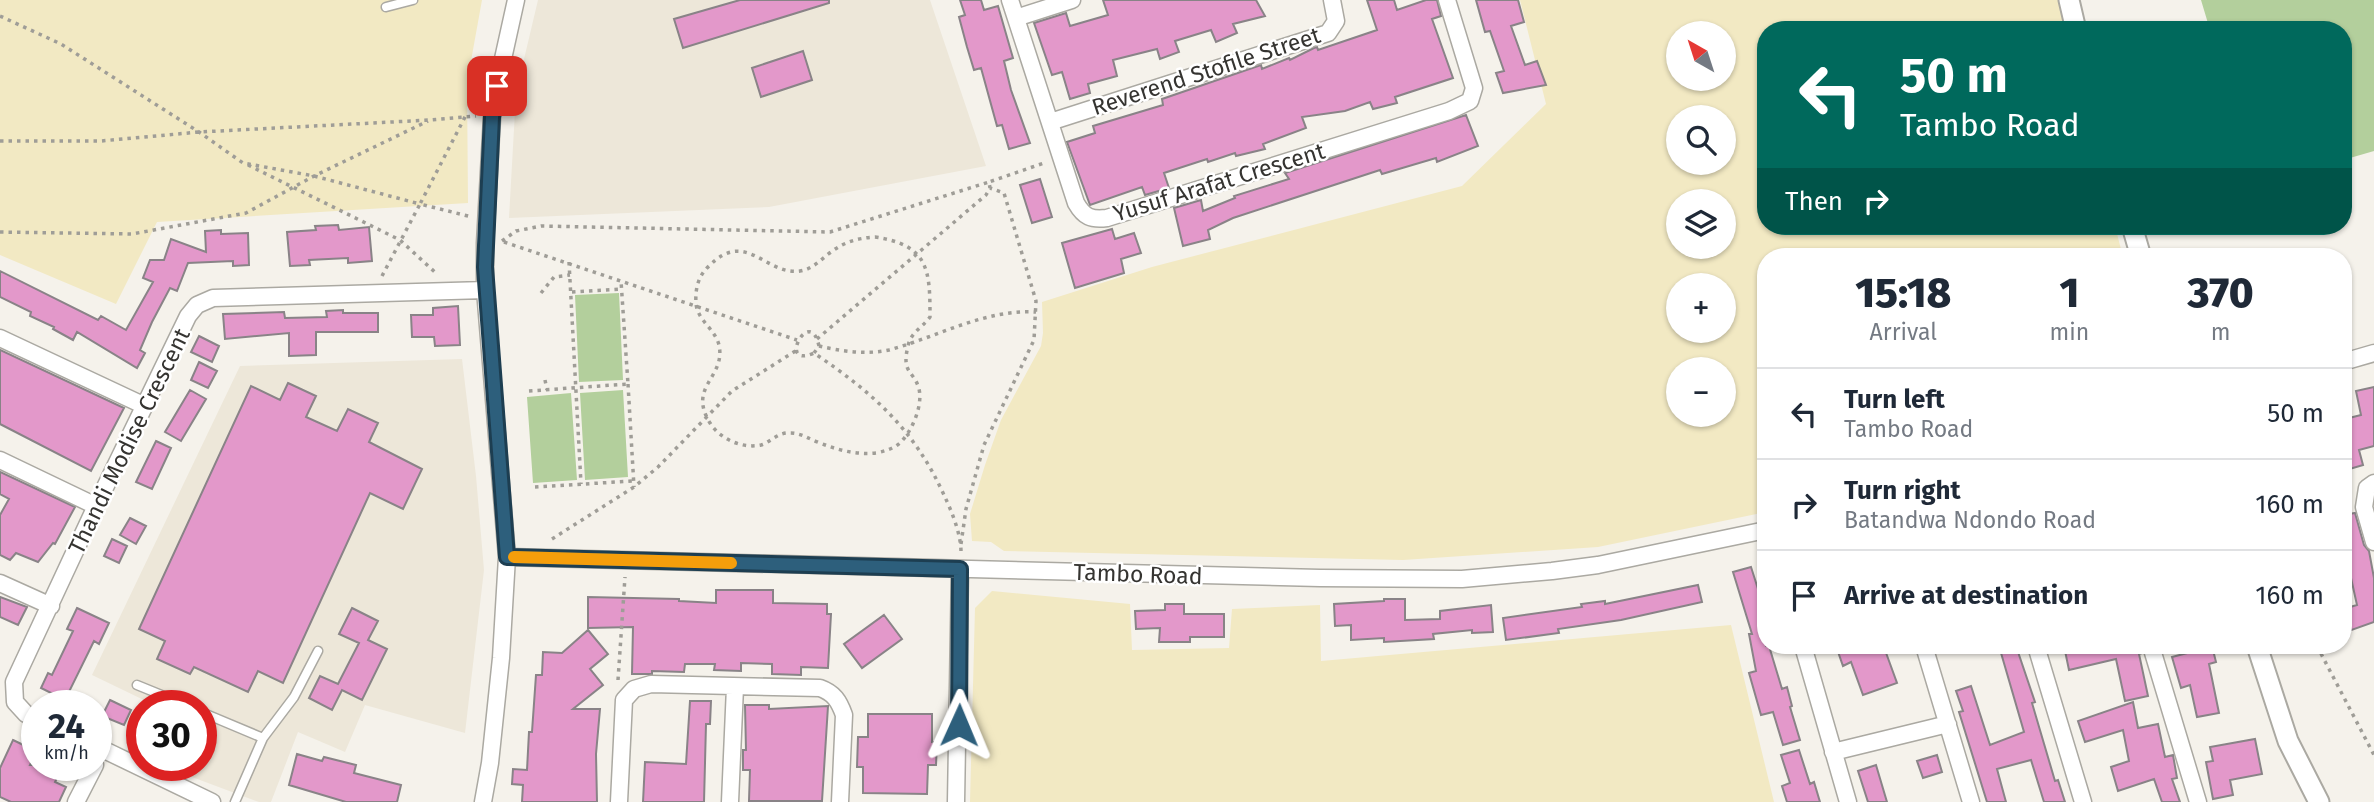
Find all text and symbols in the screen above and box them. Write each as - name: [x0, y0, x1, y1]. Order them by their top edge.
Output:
- street label: Reverend Stofile Street: [1088, 21, 1324, 121]
- north arrow: [1666, 21, 1736, 91]
- map controls: [1666, 21, 1736, 427]
- text: 50 m: [1900, 46, 2008, 105]
- icon: left: [1785, 49, 1876, 140]
- pin: [467, 56, 527, 116]
- icon: arrive: [478, 67, 516, 105]
- button: search: [1666, 105, 1736, 175]
- text: Tambo Road: [1900, 106, 2080, 144]
- street label: Yusuf Arafat Crescent: [1110, 136, 1329, 227]
- icon: right: [1857, 182, 1895, 220]
- text: Then: [1785, 186, 1843, 217]
- button: layers: [1666, 189, 1736, 259]
- text: 15:18: [1855, 268, 1951, 318]
- text: 1: [2059, 268, 2079, 318]
- text: 370: [2187, 268, 2254, 318]
- button: +: [1666, 273, 1736, 343]
- text: Arrival: [1870, 318, 1937, 346]
- text: min: [2050, 318, 2089, 346]
- text: m: [2211, 318, 2230, 346]
- street label: Thandi Modise Crescent: [62, 323, 196, 558]
- button: −: [1666, 357, 1736, 427]
- text: Turn left: [1844, 384, 1945, 415]
- icon: left: [1785, 395, 1823, 433]
- text: 50 m: [2267, 398, 2324, 429]
- text: Tambo Road: [1844, 415, 1973, 443]
- text: Turn right: [1844, 475, 1961, 506]
- icon: right: [1785, 486, 1823, 524]
- text: 160 m: [2255, 489, 2324, 520]
- text: Batandwa Ndondo Road: [1844, 506, 2096, 534]
- street label: Tambo Road: [1073, 558, 1203, 590]
- icon: arrive: [1785, 577, 1823, 615]
- text: Arrive at destination: [1844, 580, 2088, 611]
- text: 160 m: [2255, 580, 2324, 611]
- position arrow: [922, 688, 996, 762]
- speed limit sign: 30: [126, 690, 217, 781]
- text: 24: [48, 705, 85, 747]
- text: km/h: [44, 742, 89, 764]

